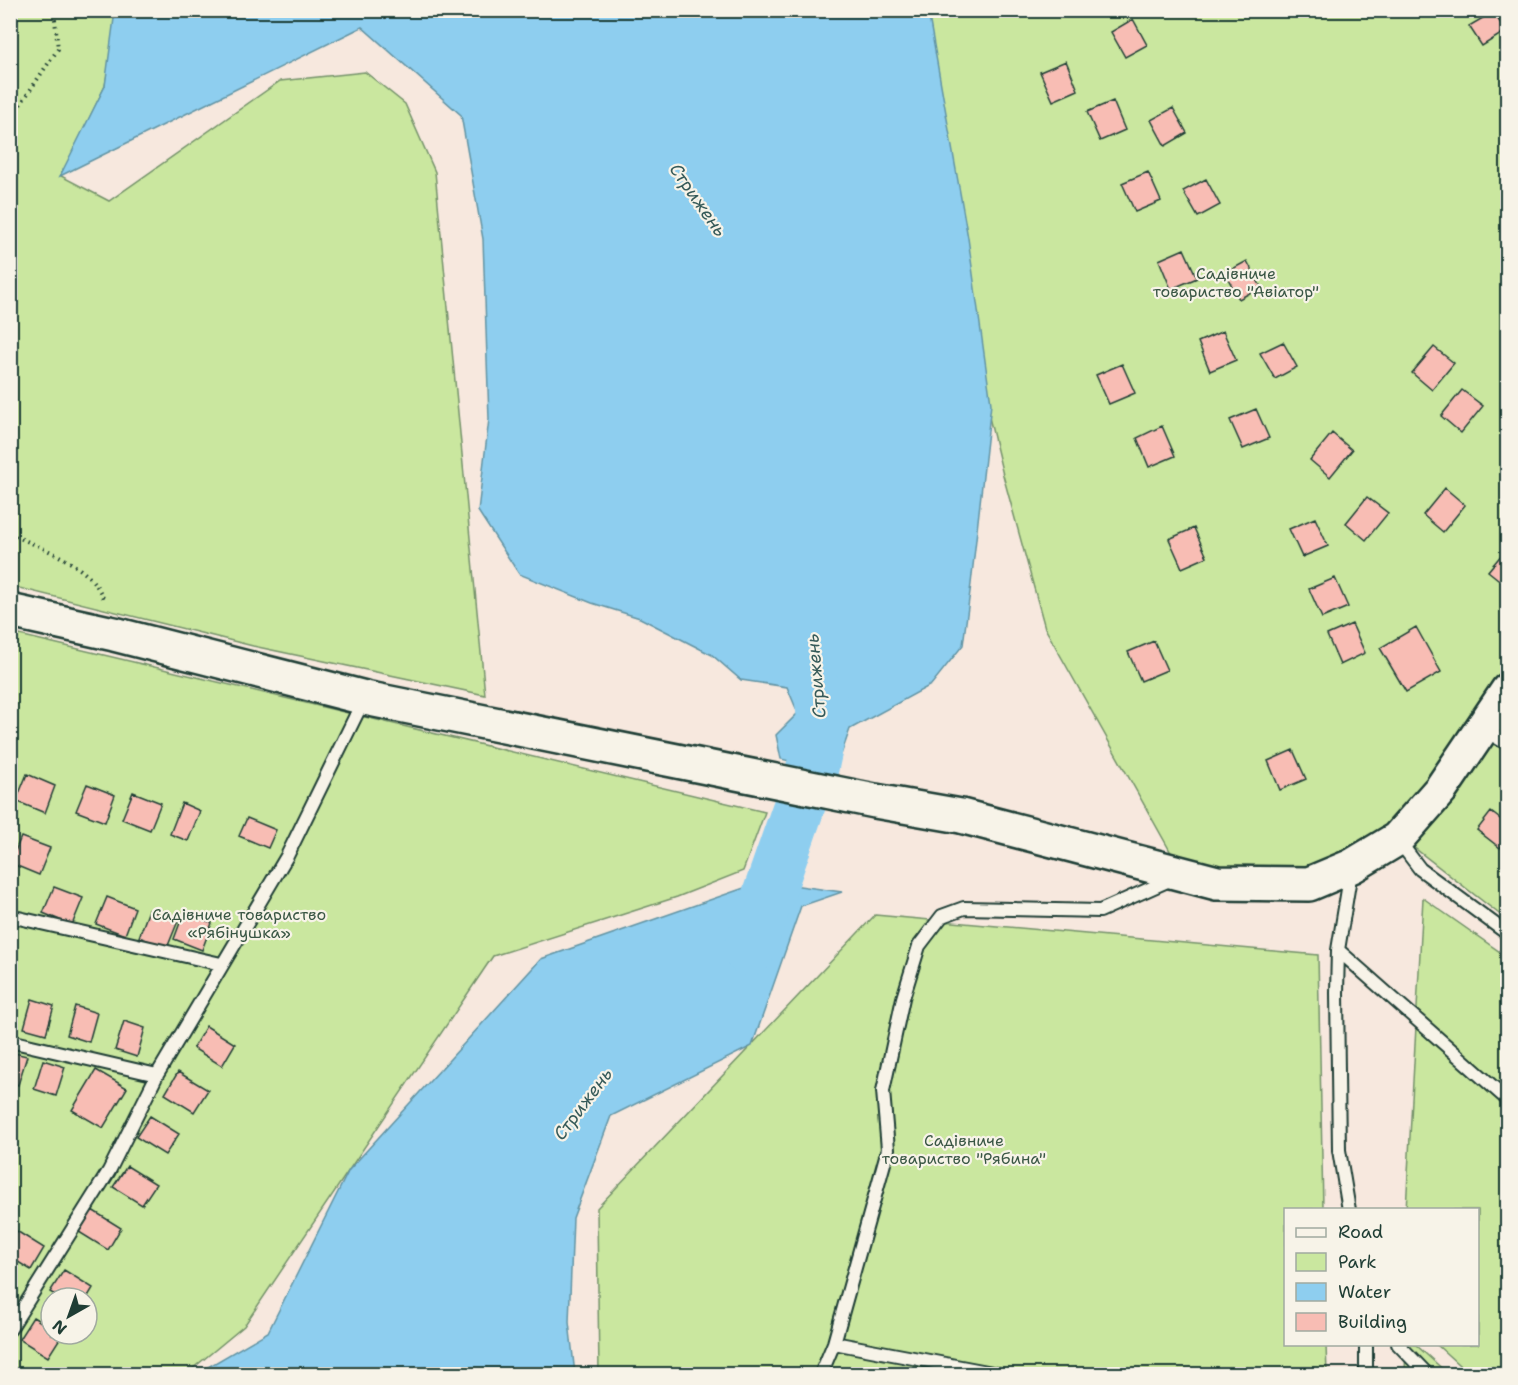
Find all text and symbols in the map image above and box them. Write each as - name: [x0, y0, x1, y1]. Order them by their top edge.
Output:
- water label: Стрижень: [664, 158, 732, 242]
- park label: Садівниче товариство "Авіатор": [1153, 263, 1319, 302]
- water label: Стрижень: [800, 633, 832, 719]
- park label: Садівниче товариство «Рябінушка»: [152, 904, 326, 943]
- water label: Стрижень: [548, 1063, 618, 1145]
- park label: Садівниче товариство "Рябина": [882, 1130, 1046, 1169]
- legend: [1284, 1208, 1479, 1346]
- text: Road: [1338, 1220, 1383, 1244]
- text: Park: [1338, 1250, 1377, 1274]
- text: Water: [1338, 1280, 1391, 1304]
- north arrow: [39, 1286, 99, 1346]
- text: Building: [1338, 1310, 1407, 1334]
- text: N: [48, 1315, 71, 1339]

